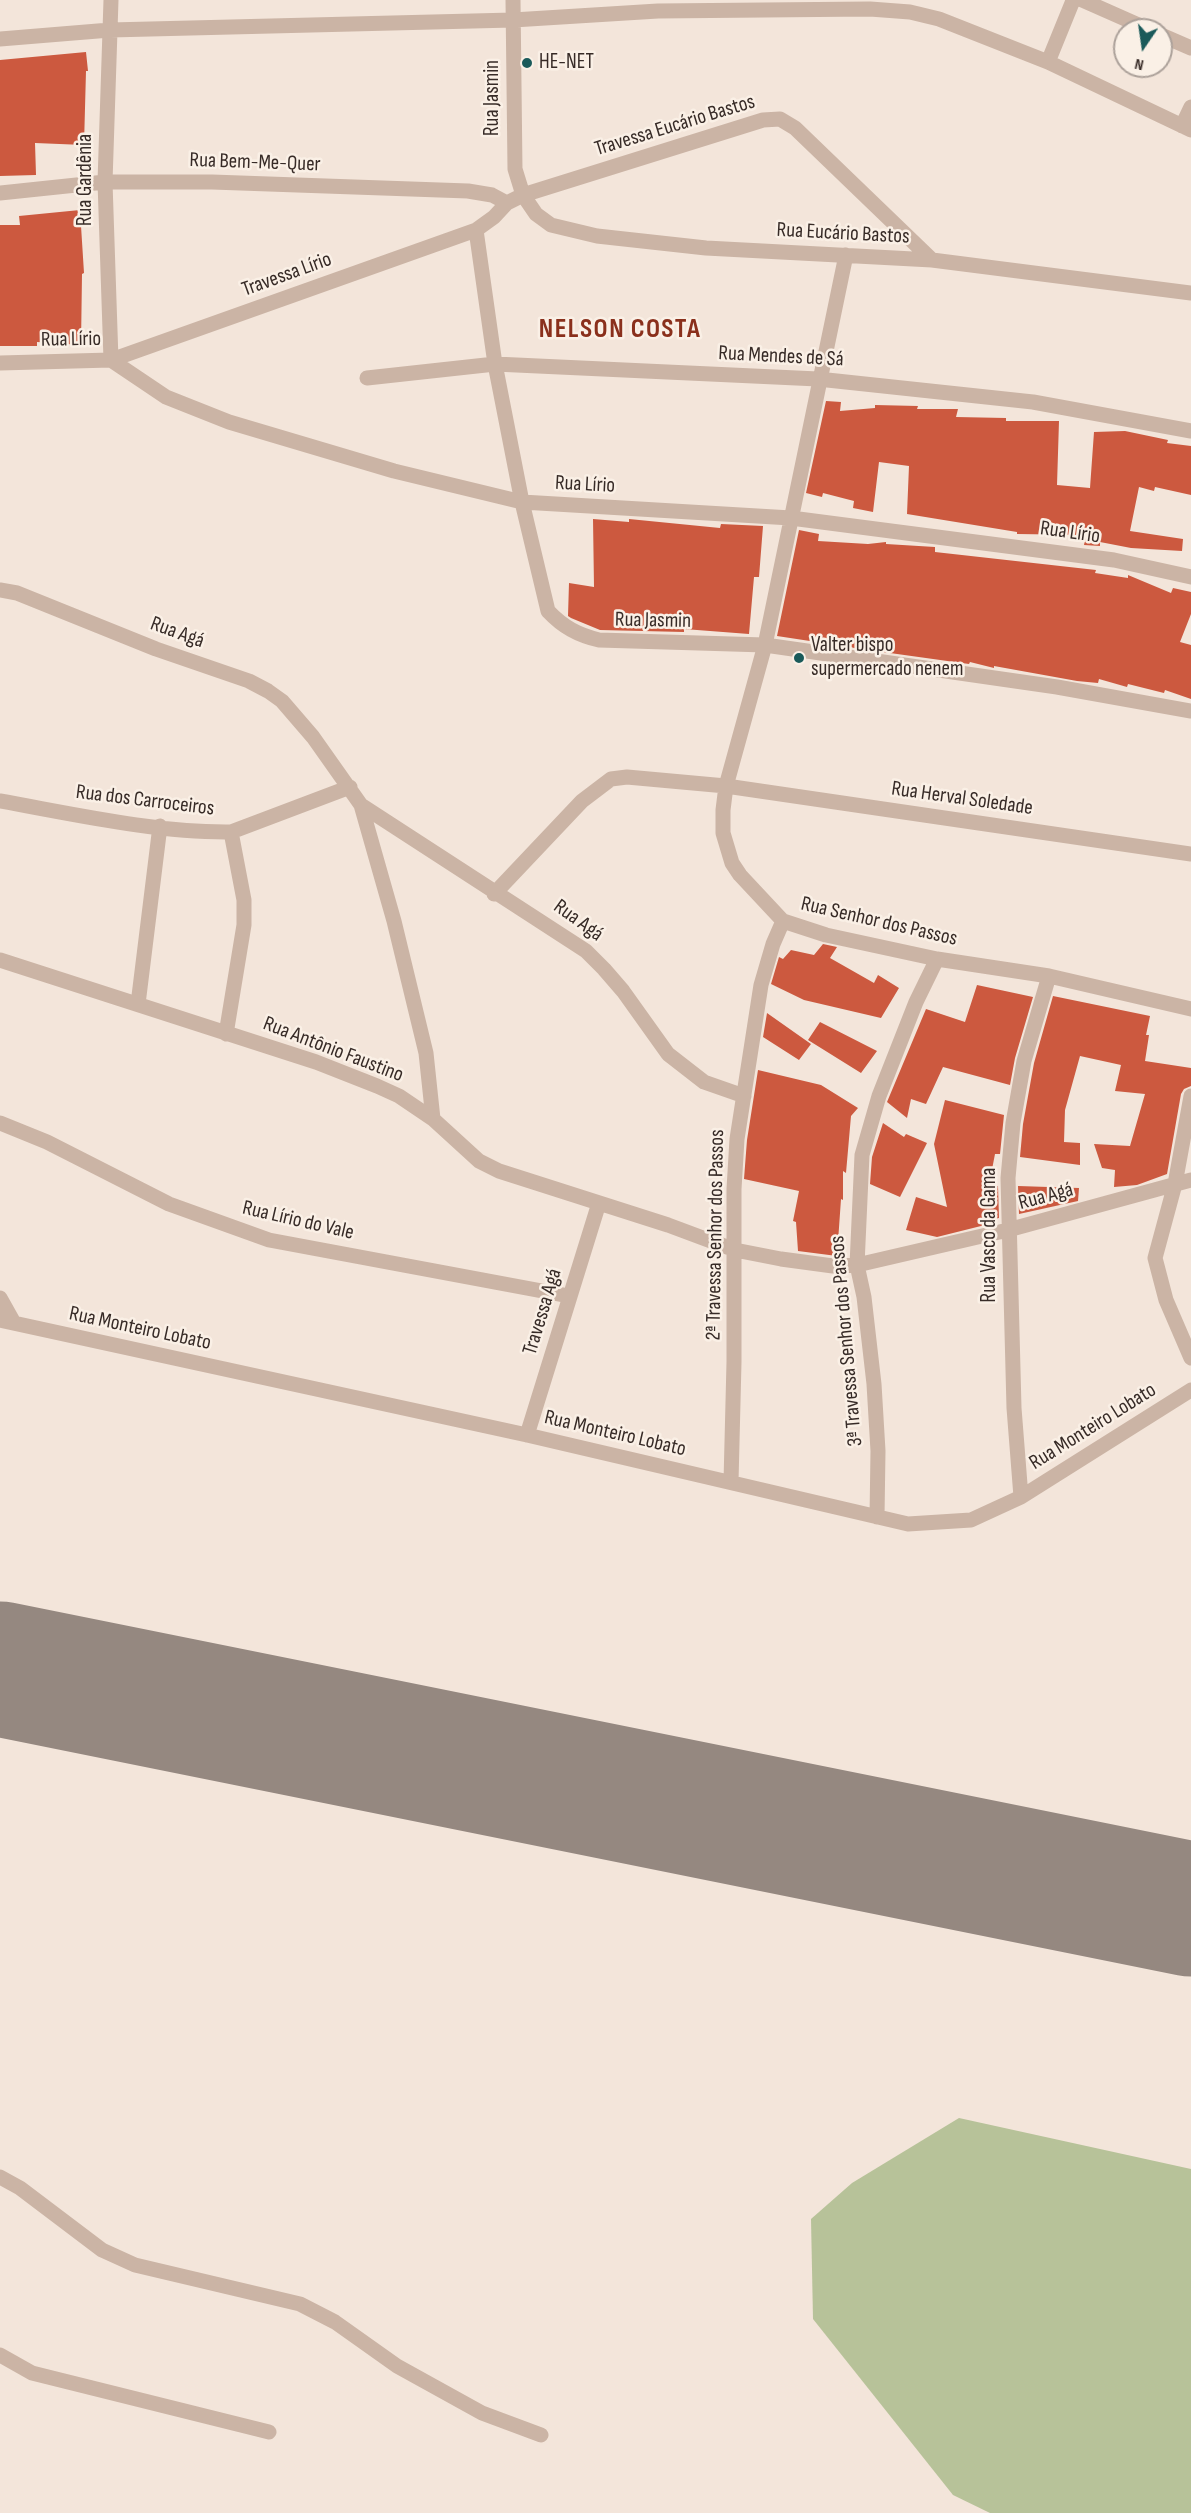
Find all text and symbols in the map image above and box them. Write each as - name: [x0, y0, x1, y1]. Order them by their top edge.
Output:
- north arrow: [1113, 18, 1173, 78]
- place label: HE-NET: [539, 50, 594, 76]
- text: N: [1133, 54, 1146, 74]
- marker: HE-NET: [520, 56, 534, 70]
- street label: Rua Jasmin: [480, 60, 506, 136]
- street label: Travessa Eucário Bastos: [592, 90, 758, 162]
- street label: Rua Gardênia: [73, 134, 99, 226]
- street label: Rua Bem-Me-Quer: [189, 148, 321, 178]
- street label: Rua Eucário Bastos: [776, 218, 910, 250]
- street label: Travessa Lírio: [239, 247, 335, 303]
- district label: NELSON COSTA: [539, 314, 701, 346]
- street label: Rua Lírio: [41, 327, 101, 353]
- street label: Rua Mendes de Sá: [718, 341, 844, 373]
- street label: Rua Lírio: [554, 471, 616, 499]
- street label: Rua Lírio: [1038, 516, 1102, 550]
- street label: Rua Jasmin: [615, 608, 691, 634]
- street label: Rua Agá: [147, 612, 207, 654]
- place label: Valter bispo supermercado nenem: [811, 633, 963, 683]
- marker: Valter bispo supermercado nenem: [792, 651, 806, 665]
- street label: Rua Herval Soledade: [890, 777, 1034, 821]
- street label: Rua dos Carroceiros: [74, 780, 216, 822]
- street label: Rua Senhor dos Passos: [798, 892, 960, 952]
- street label: Rua Agá: [548, 895, 608, 947]
- street label: Rua Antônio Faustino: [259, 1012, 407, 1088]
- street label: 2ª Travessa Senhor dos Passos: [702, 1129, 730, 1341]
- street label: Rua Vasco da Gama: [977, 1168, 1003, 1302]
- street label: Rua Agá: [1016, 1178, 1076, 1216]
- street label: Rua Lírio do Vale: [240, 1196, 356, 1246]
- street label: 3ª Travessa Senhor dos Passos: [825, 1235, 869, 1447]
- street label: Travessa Agá: [518, 1266, 568, 1358]
- street label: Rua Monteiro Lobato: [67, 1302, 213, 1356]
- street label: Rua Monteiro Lobato: [1025, 1378, 1161, 1476]
- street label: Rua Monteiro Lobato: [542, 1405, 688, 1463]

